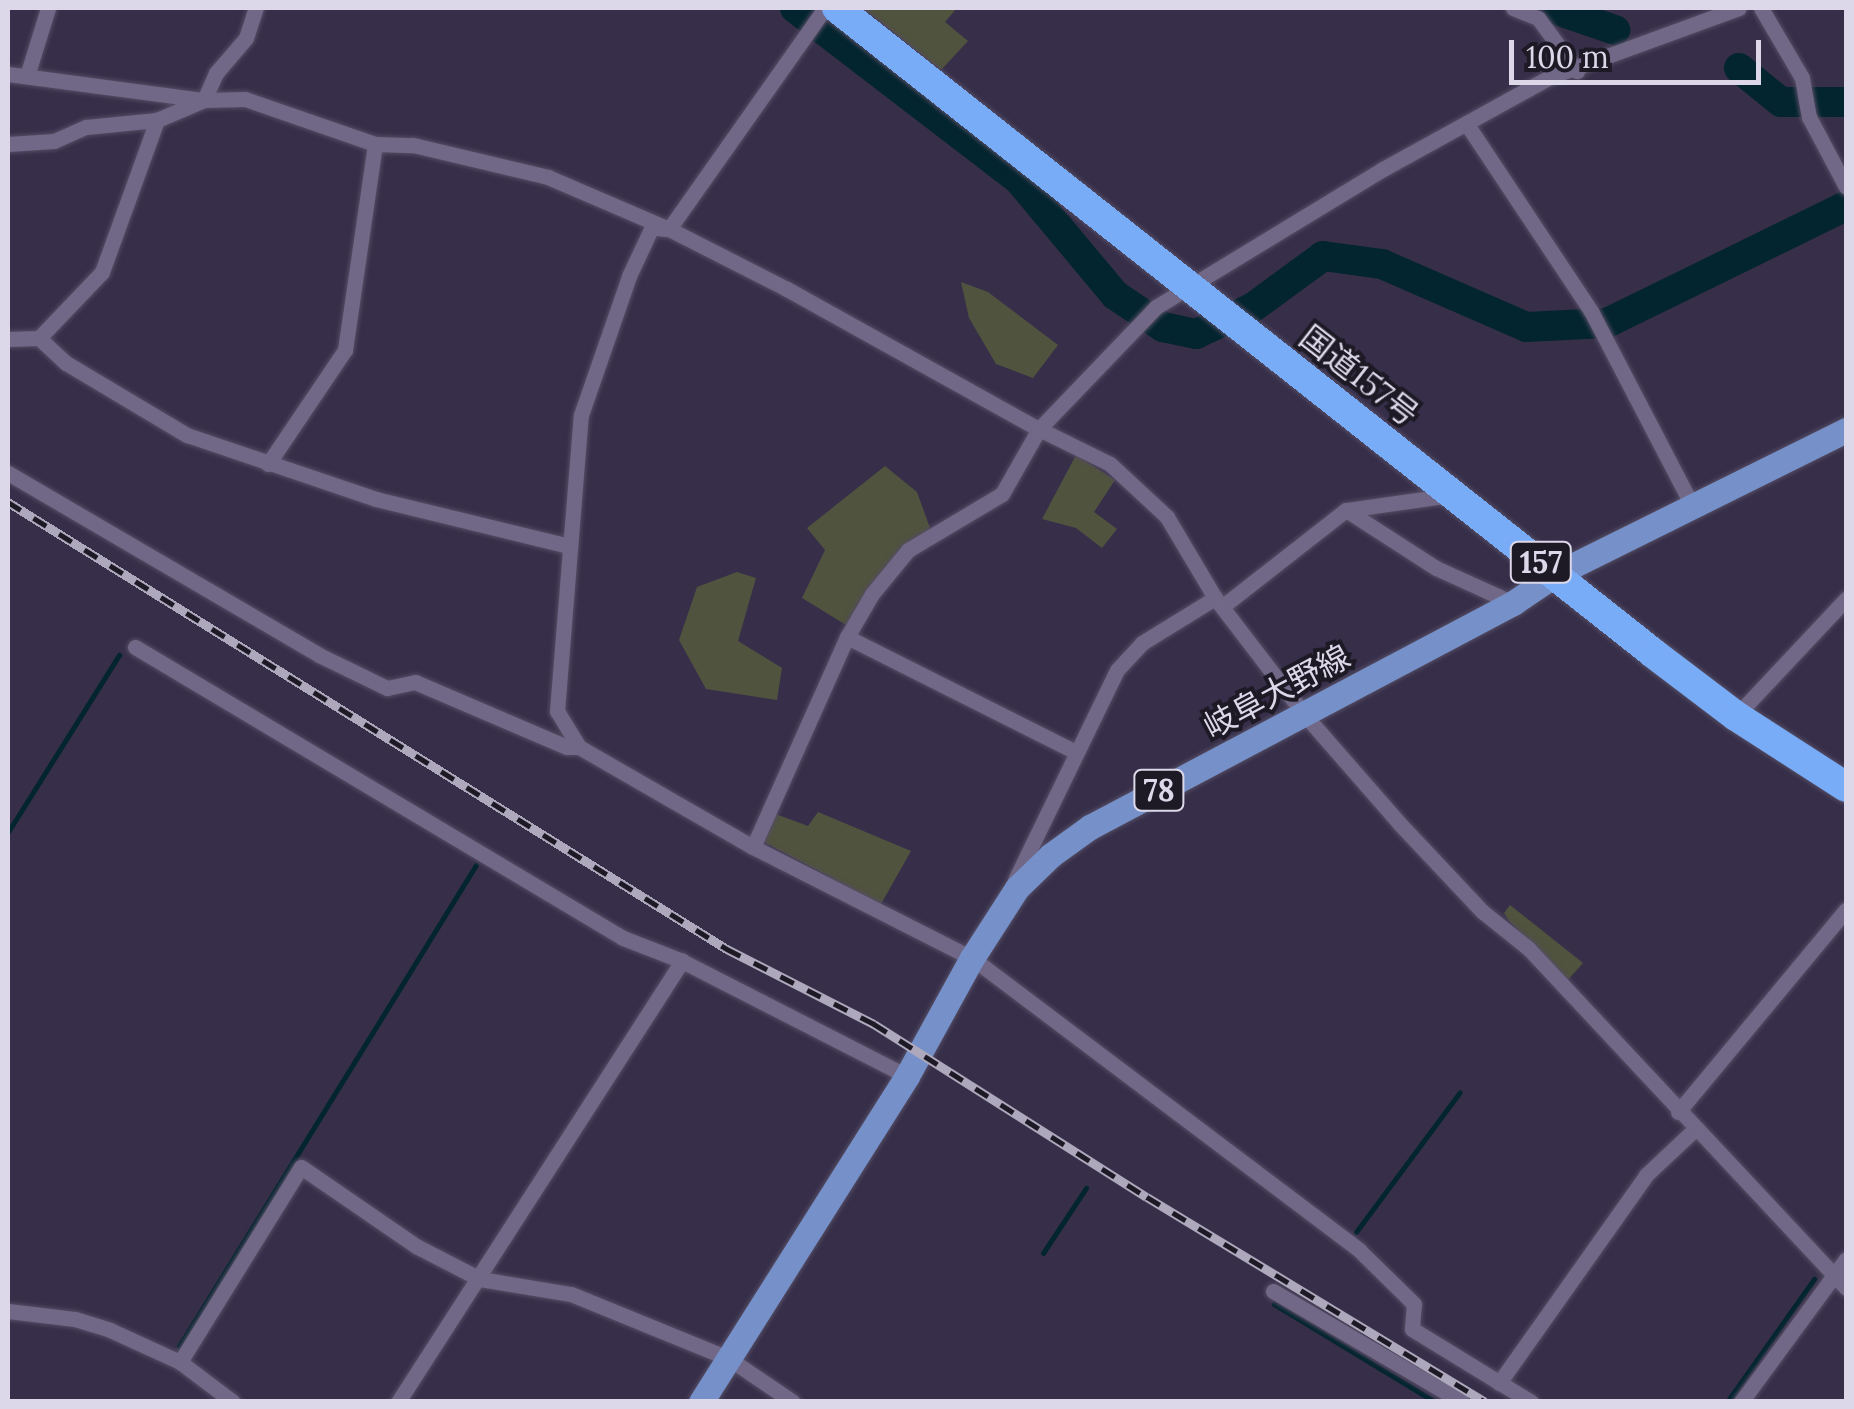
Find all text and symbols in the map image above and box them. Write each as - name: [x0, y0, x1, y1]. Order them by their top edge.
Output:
- scale bar: [1514, 20, 1766, 82]
- text: 100 m: [1526, 38, 1609, 76]
- street label: 国道157号: [1292, 318, 1426, 434]
- road number: 157: [1508, 537, 1574, 587]
- street label: 岐阜大野線: [1197, 637, 1357, 747]
- road number: 78: [1132, 765, 1186, 815]

